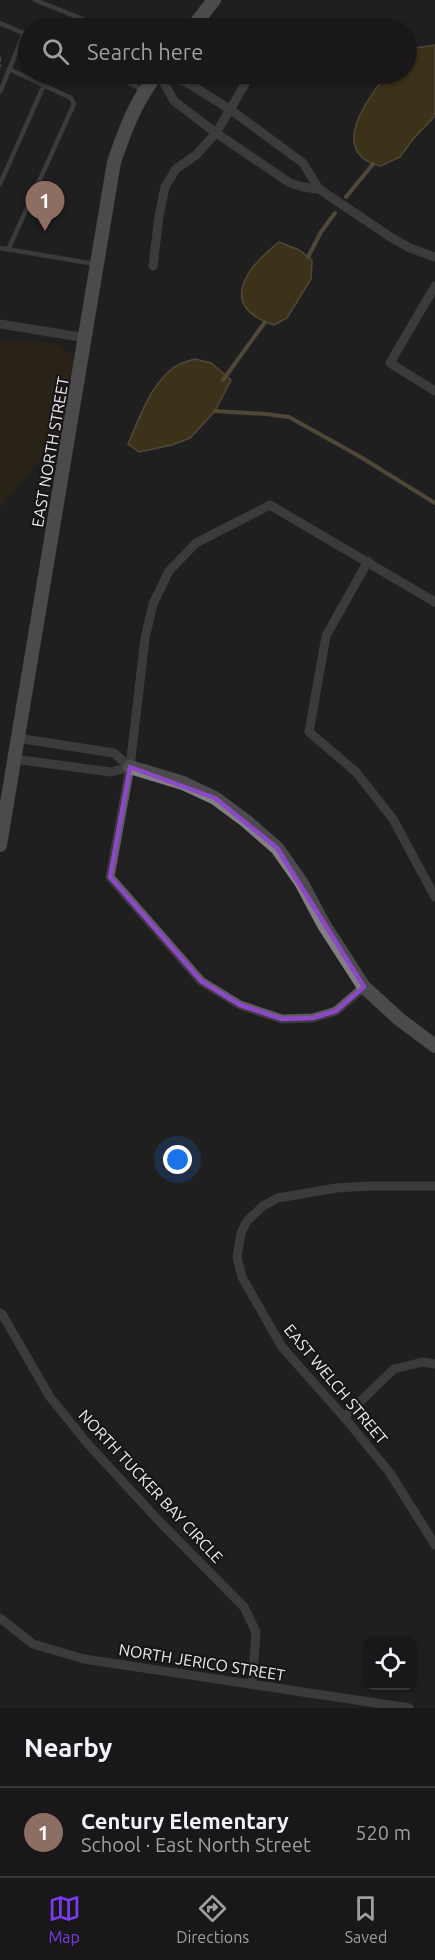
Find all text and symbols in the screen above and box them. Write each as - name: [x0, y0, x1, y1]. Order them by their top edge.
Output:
- search box: [18, 18, 417, 84]
- icon: search: [39, 35, 72, 68]
- text: Search here: [87, 39, 203, 64]
- pin: 1: [26, 182, 64, 231]
- street label: EAST NORTH STREET: [28, 375, 72, 529]
- your location: [163, 1145, 192, 1174]
- street label: EAST WELCH STREET: [281, 1320, 391, 1448]
- street label: NORTH TUCKER BAY CIRCLE: [75, 1406, 227, 1566]
- map controls: [363, 1636, 417, 1690]
- button: locate: [363, 1636, 417, 1690]
- street label: NORTH JERICO STREET: [118, 1640, 287, 1684]
- text: Nearby: [24, 1733, 112, 1762]
- text: Century Elementary: [81, 1808, 289, 1833]
- text: 1: [38, 1821, 49, 1844]
- text: 520 m: [355, 1821, 411, 1844]
- text: School · East North Street: [81, 1833, 311, 1856]
- tab: Map: [48, 1892, 81, 1946]
- tab: Directions: [176, 1892, 249, 1946]
- tab: Saved: [345, 1892, 387, 1946]

